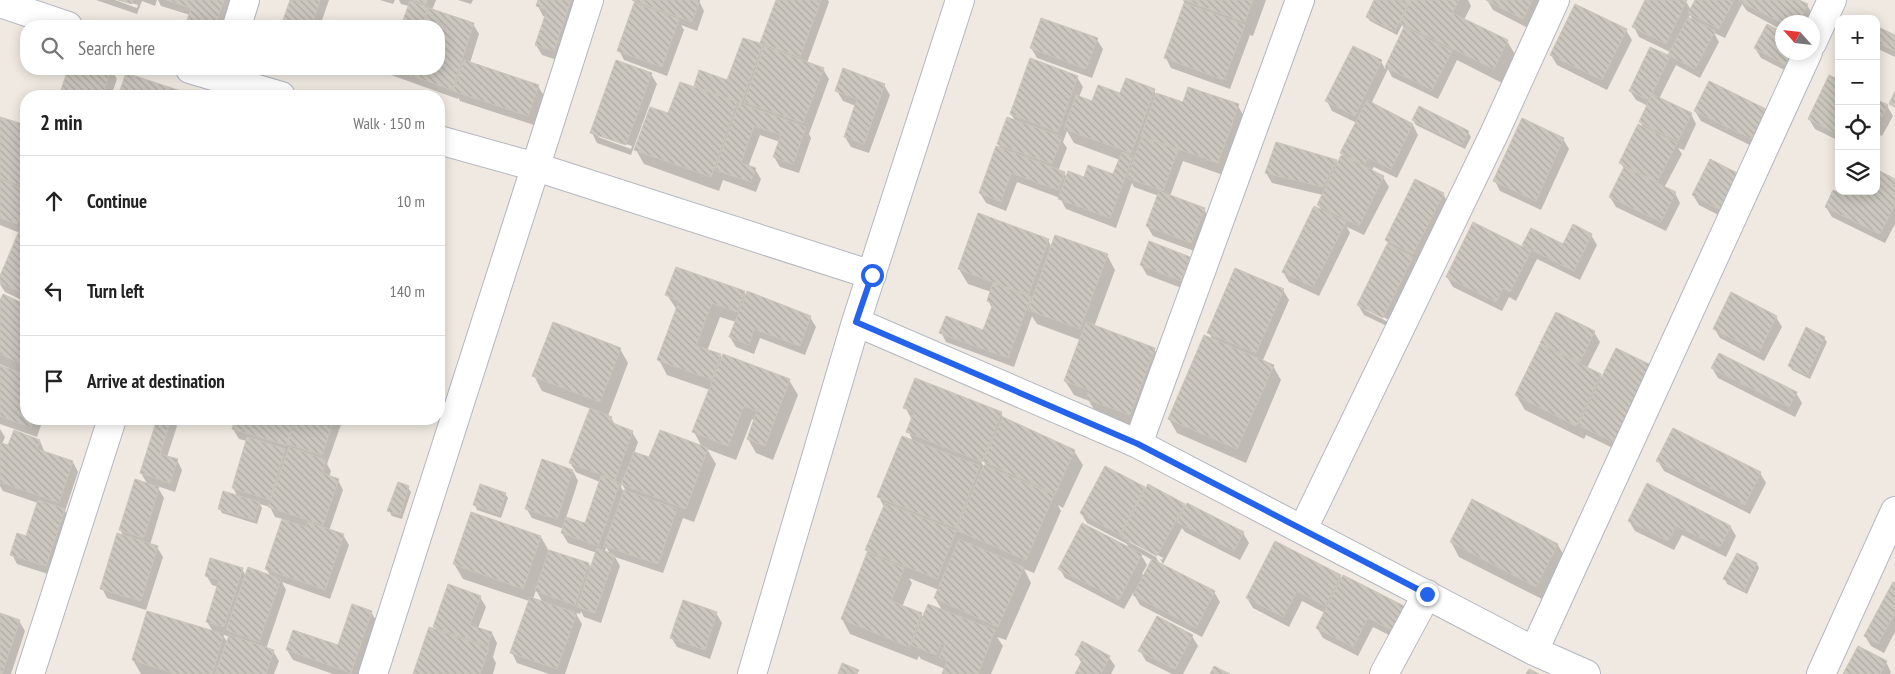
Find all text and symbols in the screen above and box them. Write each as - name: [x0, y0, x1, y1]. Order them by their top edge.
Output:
- north arrow: [1775, 15, 1820, 60]
- map controls: [1835, 15, 1880, 195]
- button: +: [1835, 15, 1880, 60]
- search box: [20, 20, 445, 75]
- icon: search: [38, 34, 66, 62]
- text: Search here: [78, 36, 155, 60]
- button: −: [1835, 60, 1880, 105]
- button: locate: [1835, 105, 1880, 150]
- text: 2 min: [40, 109, 82, 136]
- text: Walk · 150 m: [353, 113, 425, 133]
- button: layers: [1835, 150, 1880, 195]
- icon: ahead: [40, 187, 68, 215]
- text: Continue: [87, 189, 147, 213]
- text: 10 m: [397, 191, 425, 211]
- route start: [861, 264, 884, 287]
- icon: left: [40, 277, 68, 305]
- text: Turn left: [87, 279, 144, 303]
- text: 140 m: [390, 281, 425, 301]
- icon: arrive: [40, 367, 68, 395]
- text: Arrive at destination: [87, 369, 225, 393]
- route end: [1416, 583, 1439, 606]

